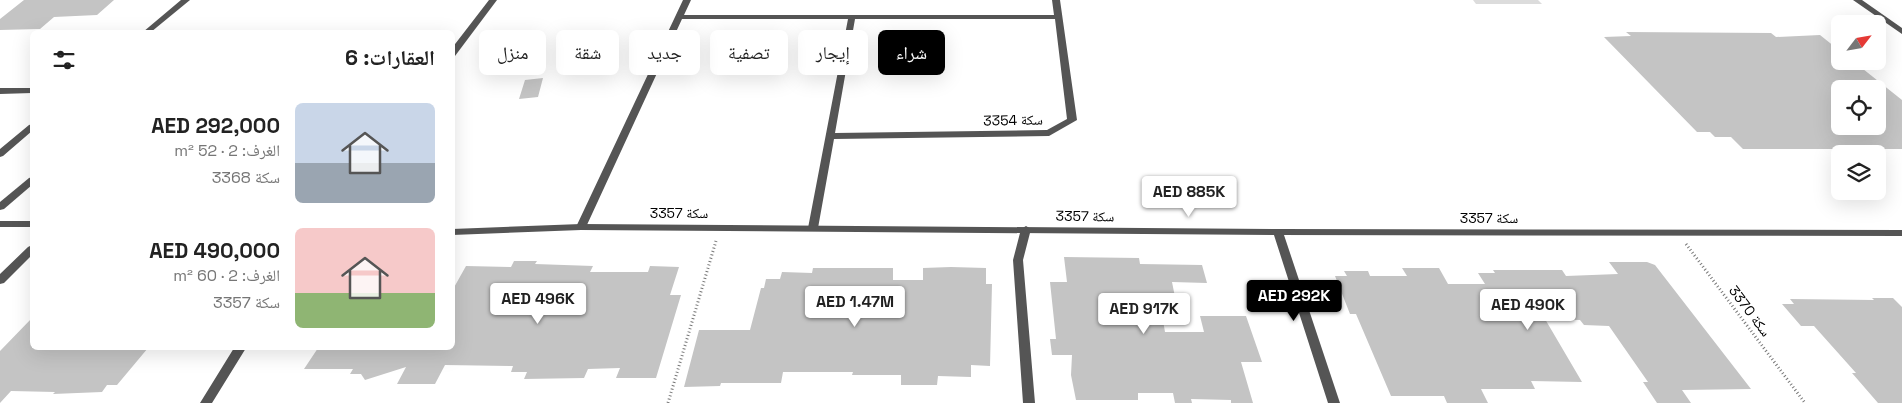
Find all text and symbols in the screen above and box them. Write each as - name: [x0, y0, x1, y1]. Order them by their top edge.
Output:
- north arrow: [1831, 15, 1886, 70]
- map controls: [1831, 15, 1886, 200]
- chip: منزل: [479, 30, 546, 75]
- chip: شقة: [556, 30, 619, 75]
- chip: جديد: [629, 30, 700, 75]
- chip: تصفية: [710, 30, 788, 75]
- chip: إيجار: [798, 30, 868, 75]
- chip: شراء: [878, 30, 945, 75]
- text: العقارات: 6: [345, 44, 435, 71]
- icon: filters: [50, 46, 78, 74]
- button: locate: [1831, 80, 1886, 135]
- street label: سكة 3354: [983, 110, 1043, 130]
- text: AED 292,000: [151, 112, 280, 139]
- icon: home: [335, 123, 395, 183]
- text: الغرف: 2 · 52 m²: [174, 140, 280, 161]
- button: layers: [1831, 145, 1886, 200]
- text: سكة 3368: [212, 167, 280, 188]
- pin: AED 885K: [1137, 176, 1241, 218]
- text: AED 885K: [1153, 181, 1225, 202]
- street label: سكة 3357: [650, 204, 708, 222]
- street label: سكة 3357: [1056, 206, 1114, 226]
- street label: سكة 3357: [1460, 209, 1518, 227]
- text: AED 490,000: [149, 237, 280, 264]
- icon: home: [335, 248, 395, 308]
- text: الغرف: 2 · 60 m²: [173, 265, 280, 286]
- pin: AED 292K: [1242, 280, 1346, 322]
- pin: AED 496K: [486, 282, 590, 325]
- street label: سكة 3370: [1725, 282, 1775, 340]
- text: AED 292K: [1258, 285, 1330, 306]
- pin: AED 1.47M: [798, 286, 912, 328]
- text: AED 496K: [501, 288, 575, 309]
- pin: AED 490K: [1476, 288, 1580, 331]
- text: AED 1.47M: [816, 291, 894, 312]
- text: سكة 3357: [213, 292, 280, 313]
- pin: AED 917K: [1092, 292, 1196, 335]
- text: AED 490K: [1491, 294, 1565, 315]
- text: AED 917K: [1109, 298, 1179, 319]

